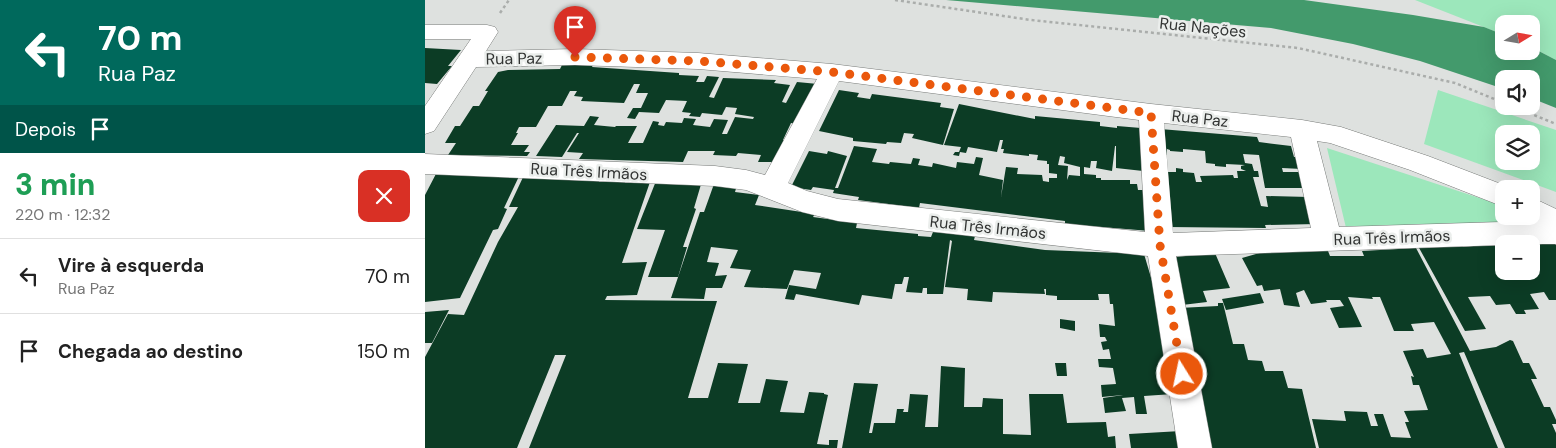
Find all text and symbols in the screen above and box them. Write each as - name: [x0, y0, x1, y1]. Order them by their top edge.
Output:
- pin: [554, 6, 596, 57]
- street label: Rua Nações: [1159, 12, 1247, 42]
- icon: arrive: [561, 13, 589, 41]
- text: 70 m: [98, 15, 182, 61]
- north arrow: [1495, 15, 1540, 60]
- map controls: [1495, 15, 1540, 280]
- icon: left: [15, 20, 80, 85]
- street label: Rua Paz: [486, 48, 542, 69]
- text: Rua Paz: [98, 59, 176, 88]
- button: sound: [1495, 70, 1540, 115]
- street label: Rua Paz: [1171, 105, 1229, 132]
- icon: arrive: [86, 115, 114, 143]
- text: Depois: [15, 117, 76, 142]
- button: layers: [1495, 125, 1540, 170]
- street label: Rua Três Irmãos: [530, 158, 648, 185]
- text: 3 min: [15, 165, 95, 204]
- button: close: [358, 170, 410, 222]
- button: +: [1495, 180, 1540, 225]
- text: 220 m · 12:32: [15, 204, 111, 225]
- street label: Rua Três Irmãos: [929, 211, 1047, 244]
- street label: Rua Três Irmãos: [1333, 225, 1451, 250]
- button: −: [1495, 235, 1540, 280]
- text: Vire à esquerda: [58, 253, 204, 278]
- icon: left: [15, 262, 43, 290]
- text: 70 m: [365, 264, 410, 289]
- text: Rua Paz: [58, 278, 115, 299]
- icon: arrive: [15, 337, 43, 365]
- text: Chegada ao destino: [58, 339, 243, 364]
- text: 150 m: [358, 339, 410, 364]
- position arrow: [1155, 347, 1207, 399]

